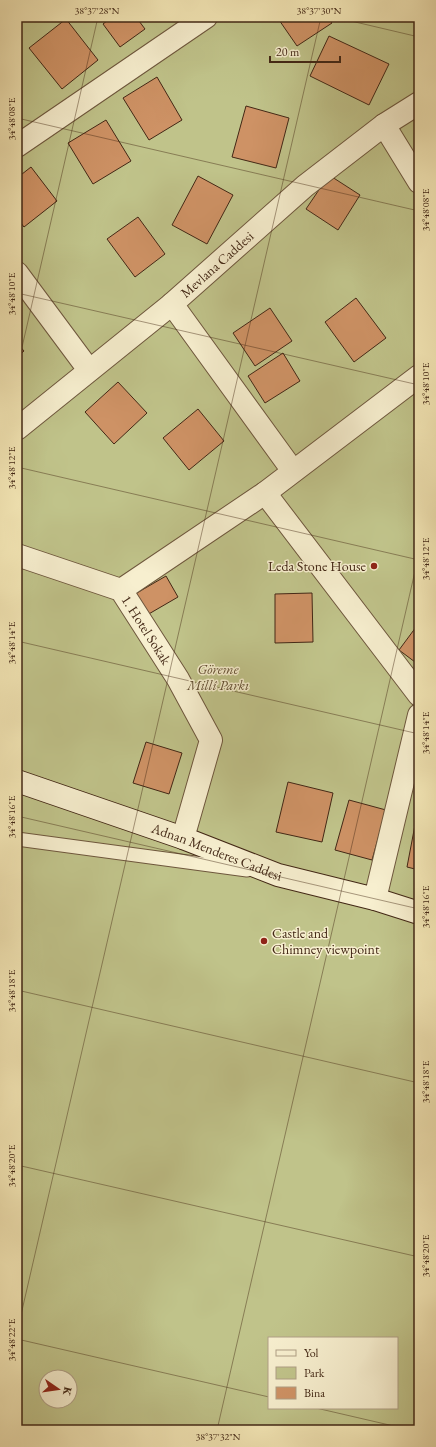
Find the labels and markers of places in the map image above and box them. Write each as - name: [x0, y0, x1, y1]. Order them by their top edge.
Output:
- place label: Leda Stone House: [268, 557, 367, 575]
- marker: Leda Stone House: [369, 561, 379, 571]
- place label: Castle and Chimney viewpoint: [272, 924, 380, 958]
- marker: Castle and Chimney viewpoint: [259, 936, 269, 946]

